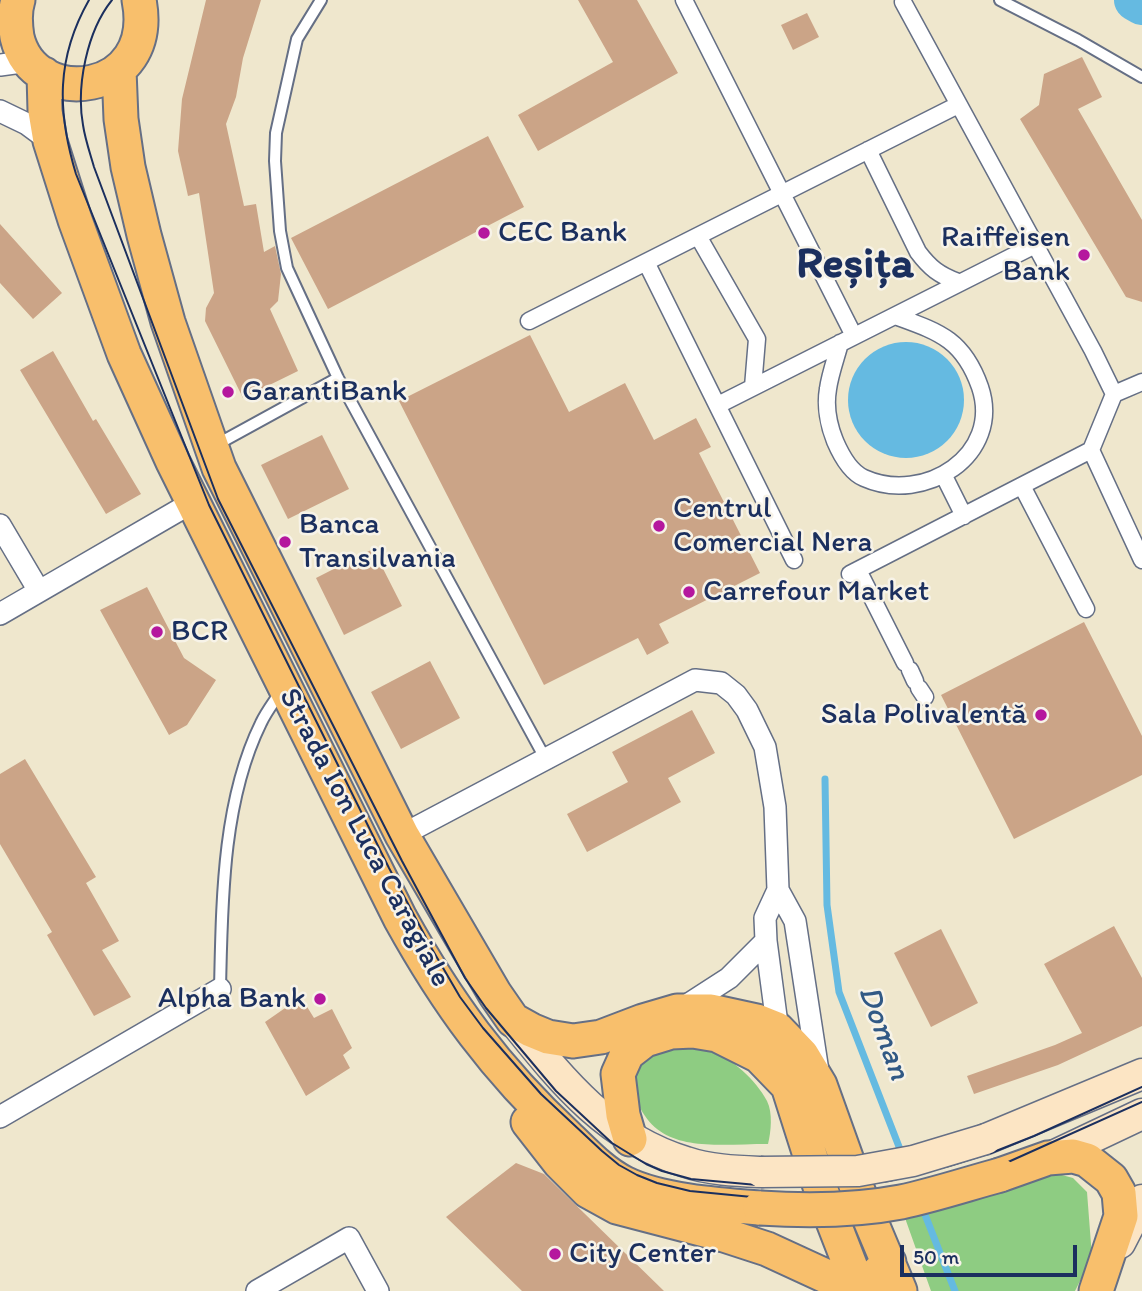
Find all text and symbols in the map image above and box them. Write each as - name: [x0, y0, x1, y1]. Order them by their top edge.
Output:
- place label: CEC Bank: [498, 215, 627, 251]
- place label: Raiffeisen Bank: [941, 220, 1070, 290]
- marker: CEC Bank: [476, 225, 492, 241]
- district label: Reșița: [796, 240, 914, 292]
- marker: Raiffeisen Bank: [1076, 247, 1092, 263]
- place label: GarantiBank: [242, 374, 407, 410]
- marker: GarantiBank: [220, 384, 236, 400]
- place label: Centrul Comercial Nera: [673, 491, 872, 562]
- place label: Banca Transilvania: [299, 507, 456, 578]
- marker: Centrul Comercial Nera: [651, 518, 667, 534]
- marker: Banca Transilvania: [277, 534, 293, 550]
- place label: Carrefour Market: [703, 574, 929, 610]
- marker: Carrefour Market: [681, 584, 697, 600]
- place label: BCR: [171, 614, 228, 650]
- marker: BCR: [149, 624, 165, 640]
- street label: Strada Ion Luca Caragiale: [270, 683, 458, 993]
- place label: Sala Polivalentă: [821, 697, 1027, 733]
- marker: Sala Polivalentă: [1033, 707, 1049, 723]
- place label: Alpha Bank: [158, 981, 306, 1017]
- water label: Doman: [848, 981, 918, 1085]
- marker: Alpha Bank: [312, 991, 328, 1007]
- scale bar: [904, 1232, 1081, 1276]
- place label: City Center: [569, 1236, 716, 1272]
- text: 50 m: [913, 1244, 959, 1269]
- marker: City Center: [547, 1246, 563, 1262]

